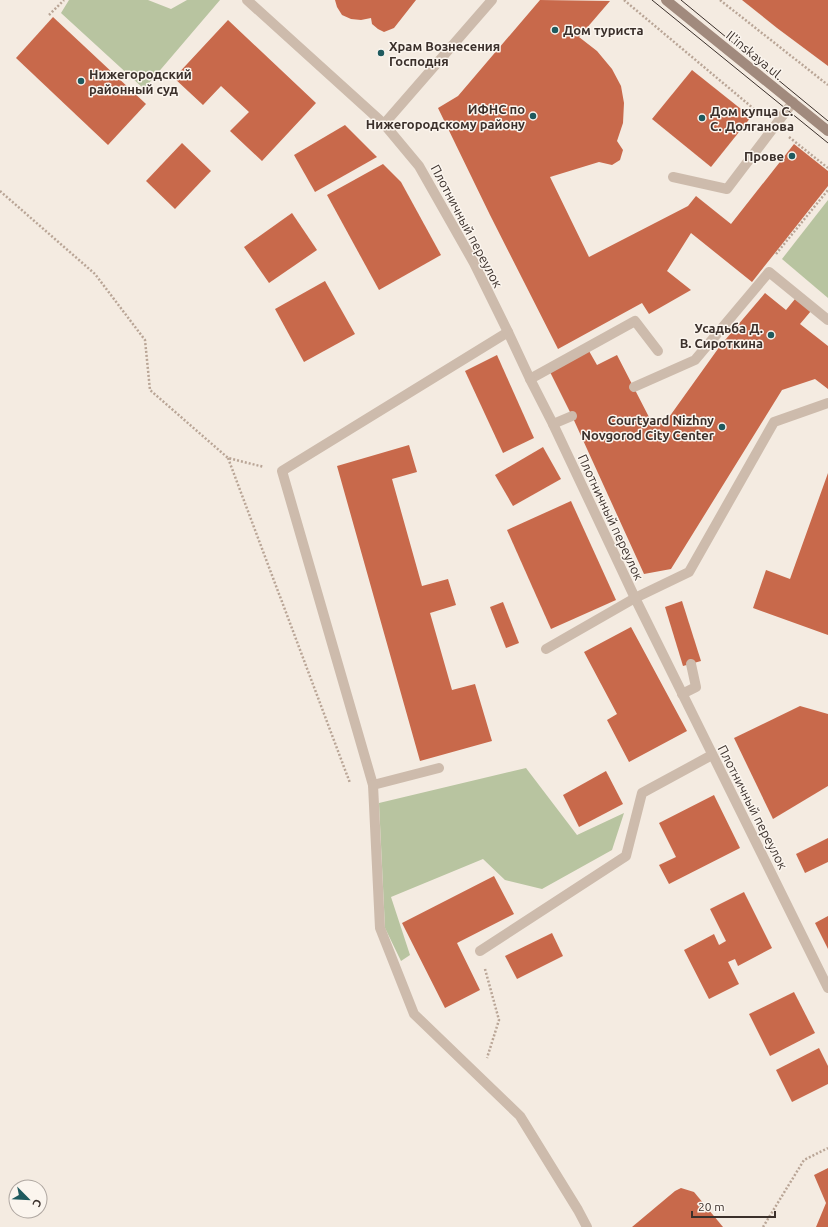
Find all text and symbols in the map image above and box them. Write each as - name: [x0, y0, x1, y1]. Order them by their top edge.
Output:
- place label: Дом туриста: [563, 23, 644, 37]
- marker: Дом туриста: [550, 25, 560, 35]
- street label: Il'inskaya ul.: [724, 28, 786, 82]
- place label: Храм Вознесения Господня: [389, 39, 500, 68]
- marker: Храм Вознесения Господня: [376, 48, 386, 58]
- place label: Нижегородский районный суд: [89, 67, 192, 96]
- marker: Нижегородский районный суд: [76, 76, 86, 86]
- place label: ИФНС по Нижегородскому району: [366, 102, 525, 131]
- place label: Дом купца С. С. Долганова: [710, 104, 794, 133]
- marker: ИФНС по Нижегородскому району: [528, 111, 538, 121]
- marker: Дом купца С. С. Долганова: [697, 113, 707, 123]
- place label: Прове: [744, 149, 784, 163]
- marker: Прове: [787, 151, 797, 161]
- street label: Плотничный переулок: [429, 162, 506, 290]
- place label: Усадьба Д. В. Сироткина: [680, 321, 763, 350]
- marker: Усадьба Д. В. Сироткина: [766, 330, 776, 340]
- place label: Courtyard Nizhny Novgorod City Center: [581, 413, 715, 442]
- marker: Courtyard Nizhny Novgorod City Center: [717, 422, 727, 432]
- street label: Плотничный переулок: [576, 452, 646, 582]
- street label: Плотничный переулок: [716, 743, 791, 872]
- north arrow: [8, 1179, 48, 1219]
- scale bar: [692, 1193, 775, 1219]
- text: С: [30, 1197, 44, 1209]
- text: 20 m: [698, 1200, 725, 1213]

